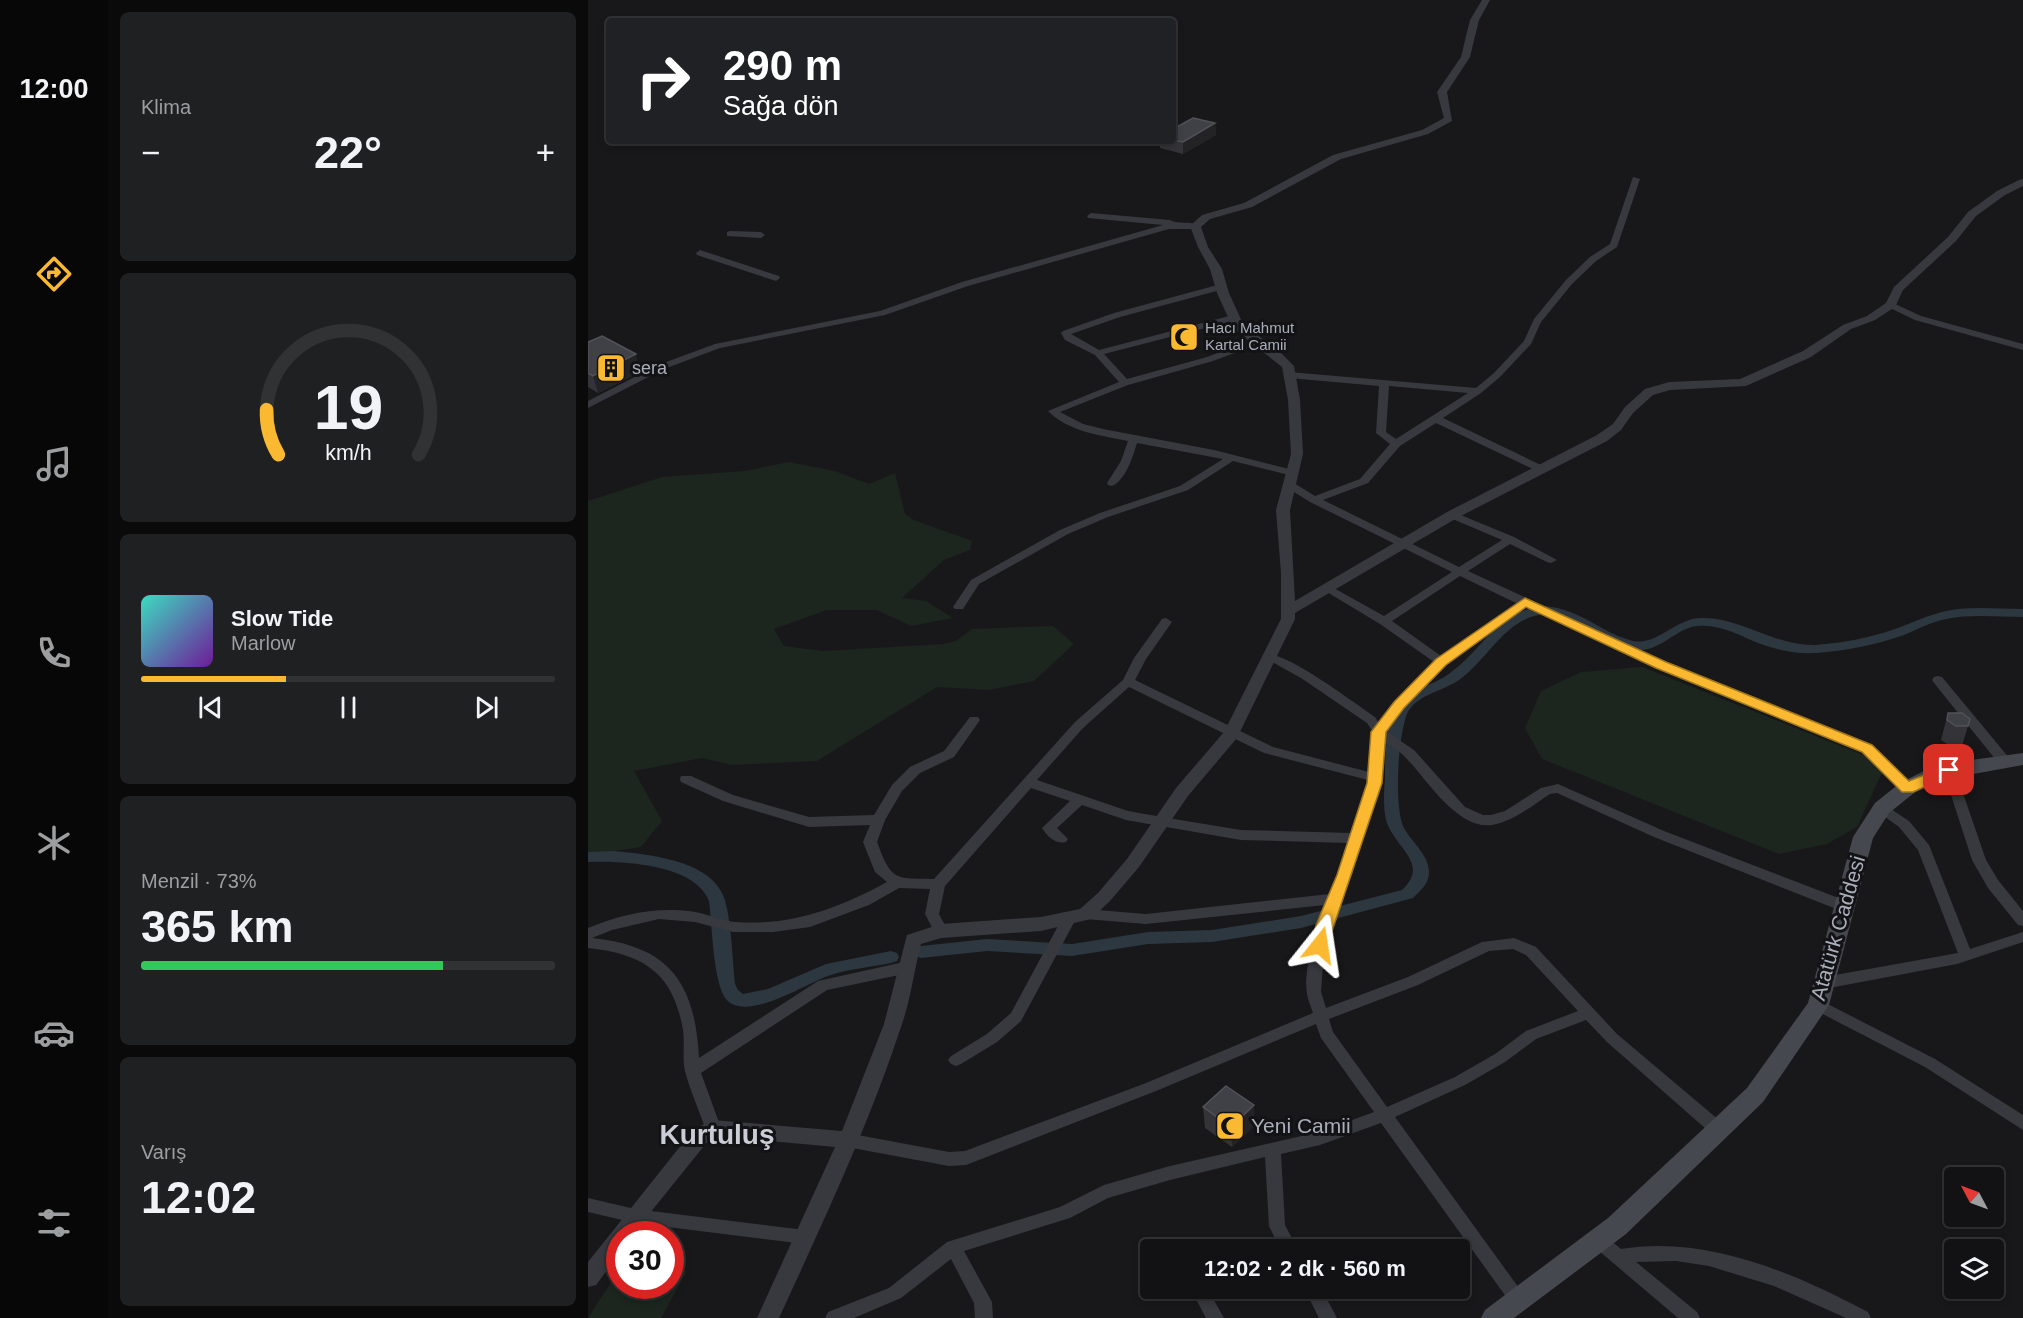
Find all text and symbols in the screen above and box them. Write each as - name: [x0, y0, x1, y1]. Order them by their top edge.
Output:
- icon: right: [624, 42, 702, 120]
- text: 290 m: [723, 42, 842, 89]
- text: 12:00: [19, 74, 89, 104]
- text: Sağa dön: [723, 91, 839, 121]
- text: Klima: [141, 96, 191, 118]
- text: 22°: [314, 127, 382, 178]
- text: −: [141, 134, 160, 171]
- text: +: [536, 134, 555, 171]
- icon: directions: [33, 253, 75, 295]
- place label: Hacı Mahmut Kartal Camii: [1205, 319, 1295, 353]
- mosque icon: Hacı Mahmut Kartal Camii: [1168, 321, 1200, 353]
- building icon: sera: [595, 352, 627, 384]
- place label: sera: [632, 358, 668, 378]
- text: 19: [313, 373, 383, 442]
- text: km/h: [325, 441, 371, 465]
- icon: music: [33, 443, 75, 485]
- text: Slow Tide: [231, 606, 333, 631]
- icon: phone: [33, 632, 75, 674]
- text: Marlow: [231, 632, 295, 654]
- icon: previous: [194, 691, 227, 724]
- icon: pause: [332, 691, 365, 724]
- icon: next: [470, 691, 503, 724]
- pin: [1923, 744, 1974, 795]
- icon: arrive: [1932, 753, 1965, 786]
- icon: climate: [33, 822, 75, 864]
- street label: Atatürk Caddesi: [1806, 853, 1869, 1003]
- text: Menzil · 73%: [141, 870, 257, 892]
- text: 365 km: [141, 901, 294, 952]
- position arrow: [1288, 913, 1352, 977]
- icon: car: [33, 1012, 75, 1054]
- mosque icon: Yeni Camii: [1214, 1110, 1246, 1142]
- place label: Yeni Camii: [1251, 1114, 1351, 1137]
- district label: Kurtuluş: [659, 1119, 775, 1150]
- text: Varış: [141, 1141, 186, 1163]
- north arrow: [1944, 1167, 2004, 1227]
- map controls: [1944, 1167, 2004, 1299]
- text: 12:02: [141, 1172, 256, 1223]
- icon: filters: [33, 1202, 75, 1244]
- speed limit sign: 30: [606, 1221, 684, 1299]
- button: layers: [1944, 1239, 2004, 1299]
- text: 12:02 · 2 dk · 560 m: [1204, 1256, 1406, 1281]

